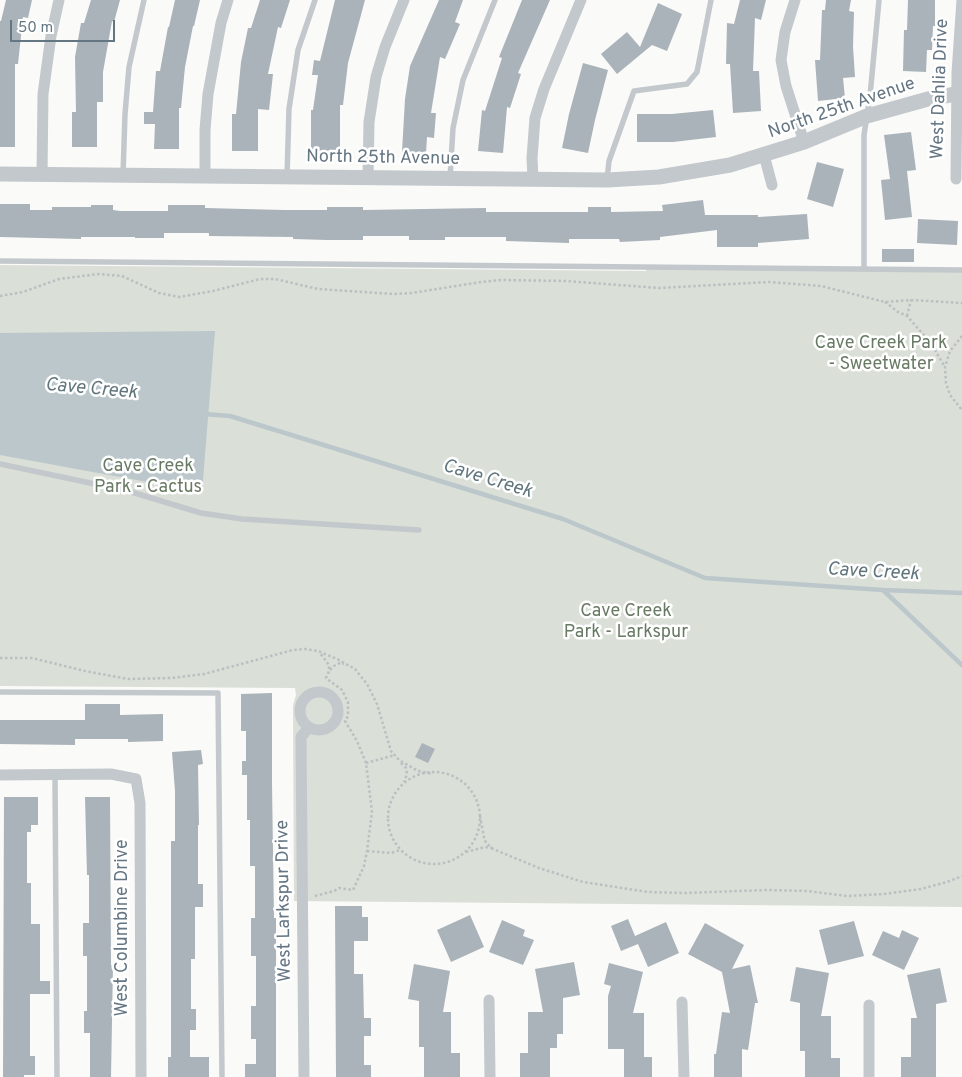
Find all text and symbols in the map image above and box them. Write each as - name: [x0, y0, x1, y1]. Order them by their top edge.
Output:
- scale bar: [12, 10, 118, 42]
- street label: West Dahlia Drive: [928, 18, 954, 160]
- text: 50 m: [18, 19, 53, 38]
- street label: North 25th Avenue: [766, 74, 918, 144]
- street label: North 25th Avenue: [306, 147, 460, 171]
- park label: Cave Creek Park - Sweetwater: [815, 333, 947, 376]
- water label: Cave Creek: [44, 375, 138, 405]
- park label: Cave Creek Park - Cactus: [94, 456, 202, 498]
- water label: Cave Creek: [440, 456, 534, 504]
- water label: Cave Creek: [826, 559, 920, 587]
- park label: Cave Creek Park - Larkspur: [564, 601, 688, 644]
- street label: West Larkspur Drive: [273, 820, 297, 982]
- street label: West Columbine Drive: [112, 839, 134, 1017]

